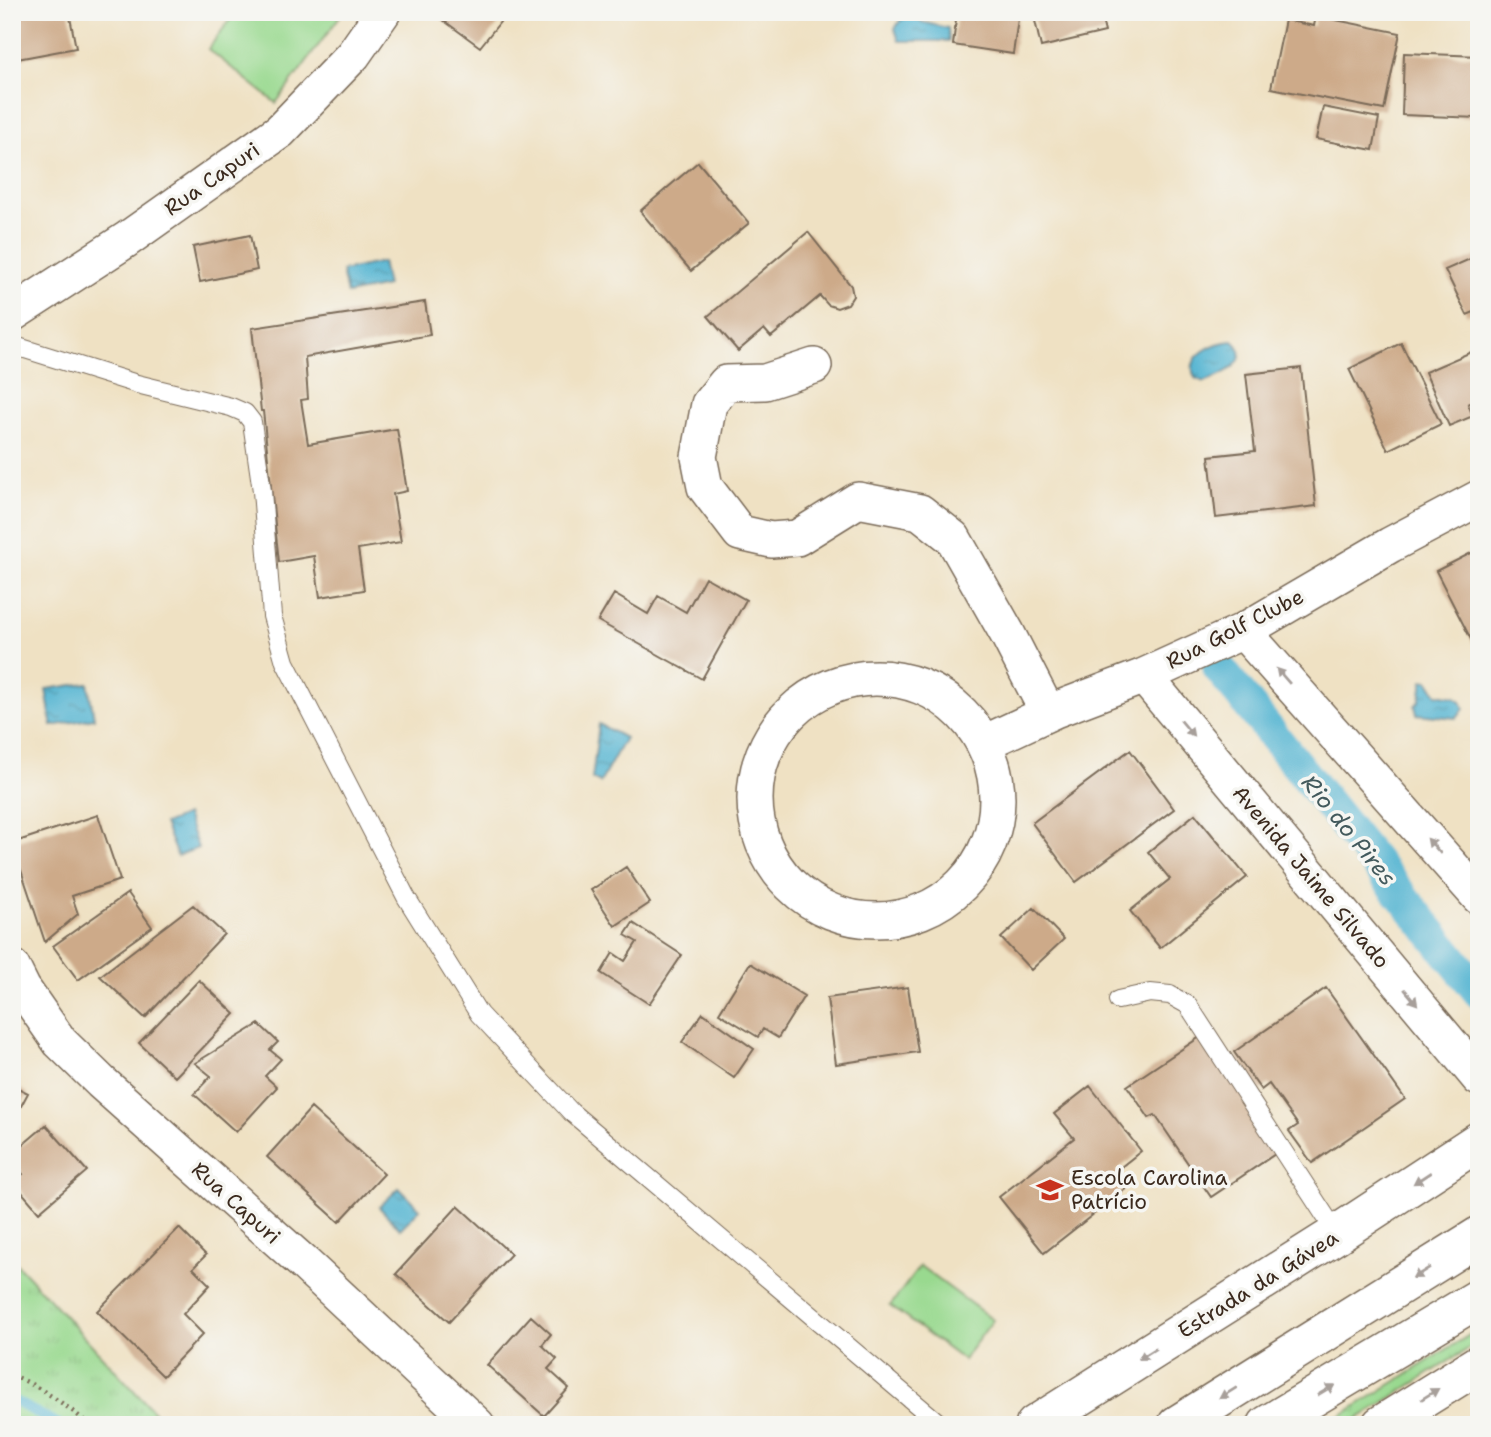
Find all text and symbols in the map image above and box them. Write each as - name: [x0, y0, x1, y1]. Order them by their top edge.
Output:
- street label: Rua Capuri: [159, 136, 265, 222]
- street label: Rua Golf Clube: [1161, 582, 1309, 676]
- one-way arrow: [1276, 667, 1291, 684]
- one-way arrow: [1180, 719, 1195, 737]
- water label: Rio do Pires: [1295, 768, 1403, 892]
- street label: Avenida Jaime Silvado: [1226, 780, 1396, 974]
- one-way arrow: [1426, 838, 1442, 855]
- one-way arrow: [1404, 988, 1419, 1006]
- street label: Rua Capuri: [185, 1156, 287, 1250]
- place label: Escola Carolina Patrício: [1071, 1164, 1228, 1216]
- one-way arrow: [1412, 1172, 1431, 1185]
- school or university icon: Escola Carolina Patrício: [1035, 1175, 1065, 1205]
- street label: Estrada da Gávea: [1173, 1223, 1343, 1345]
- one-way arrow: [1411, 1266, 1430, 1279]
- one-way arrow: [1138, 1347, 1157, 1360]
- one-way arrow: [1316, 1383, 1335, 1396]
- one-way arrow: [1218, 1386, 1237, 1399]
- one-way arrow: [1420, 1388, 1440, 1401]

